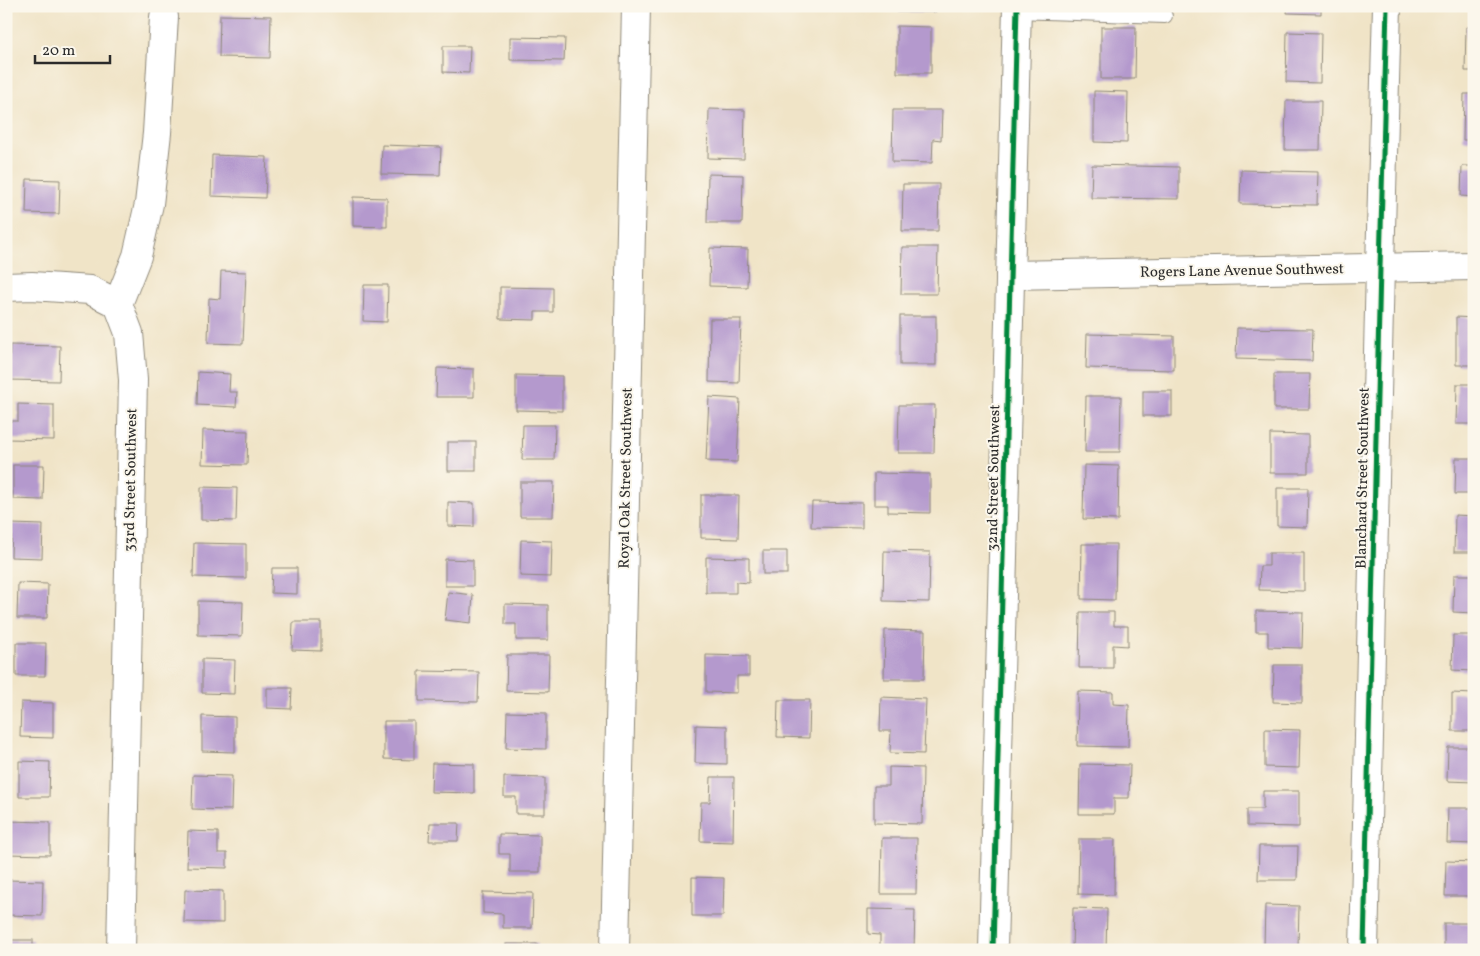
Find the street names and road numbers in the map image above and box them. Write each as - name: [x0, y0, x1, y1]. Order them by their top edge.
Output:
- street label: Rogers Lane Avenue Southwest: [1140, 259, 1344, 284]
- street label: Royal Oak Street Southwest: [614, 387, 639, 569]
- street label: Blanchard Street Southwest: [1351, 387, 1376, 569]
- street label: 32nd Street Southwest: [983, 404, 1006, 552]
- street label: 33rd Street Southwest: [120, 408, 143, 552]

